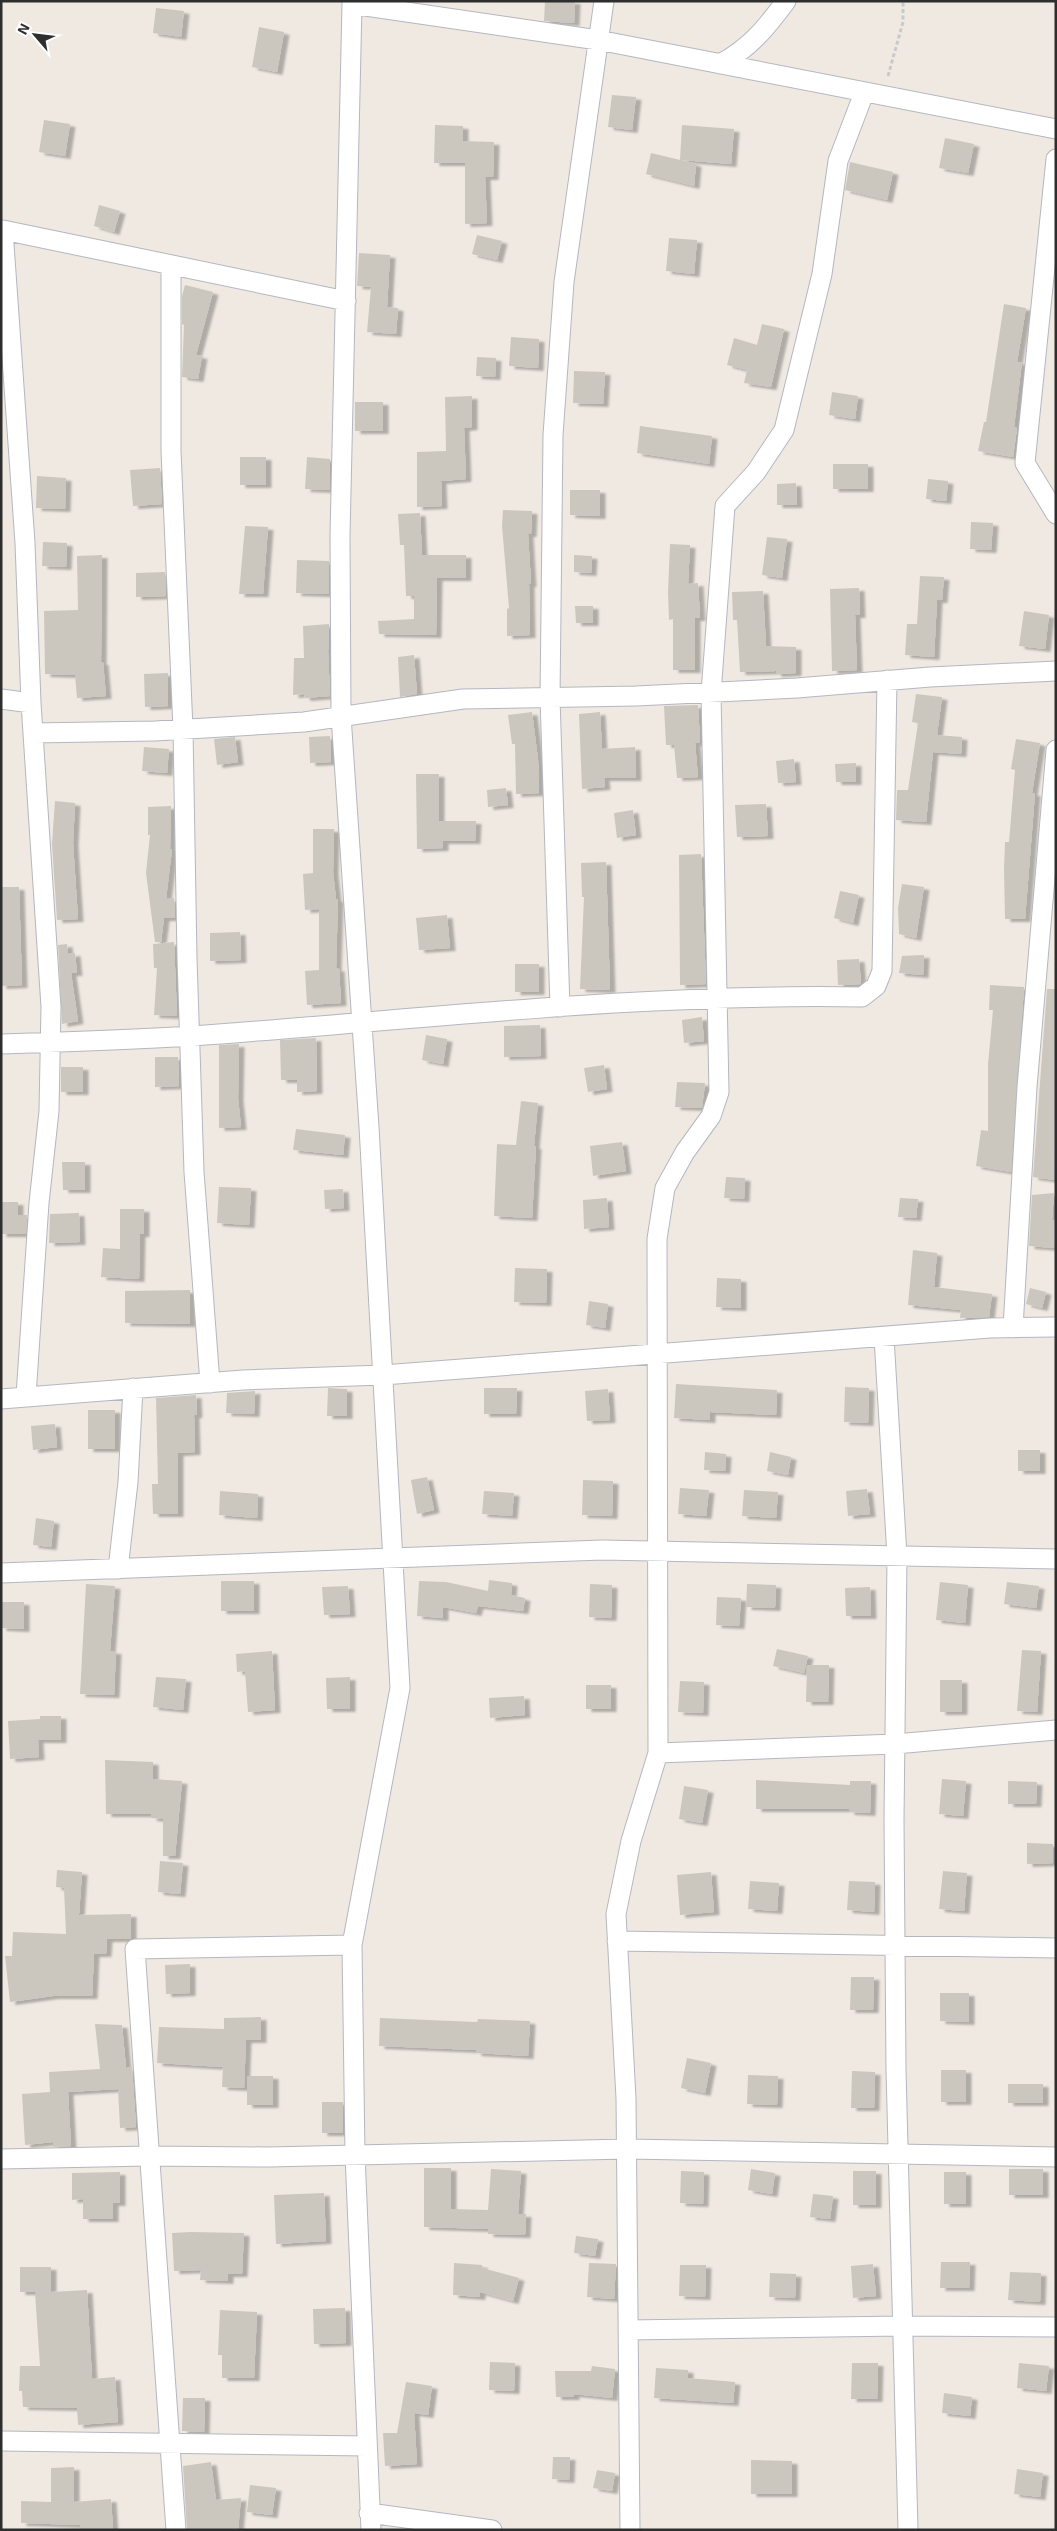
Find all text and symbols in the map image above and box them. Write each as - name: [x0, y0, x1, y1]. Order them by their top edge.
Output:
- north arrow: [10, 10, 60, 60]
- text: N: [13, 20, 33, 37]

